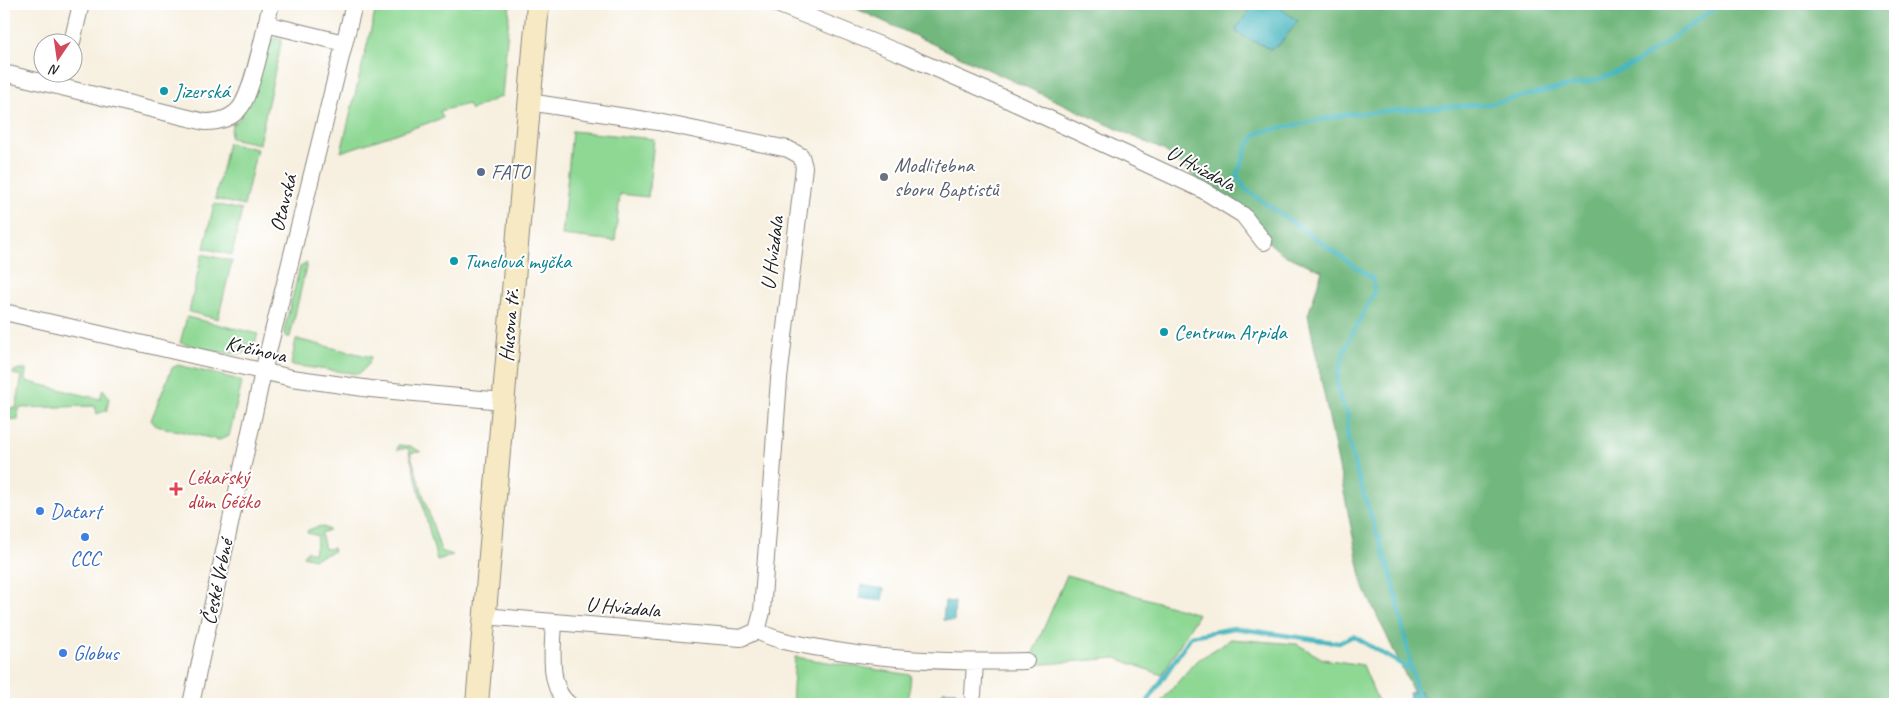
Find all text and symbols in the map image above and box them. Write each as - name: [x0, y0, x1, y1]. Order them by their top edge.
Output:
- north arrow: [32, 32, 82, 82]
- text: N: [47, 60, 61, 79]
- place label: Jizerská: [173, 78, 231, 104]
- marker: Jizerská: [158, 85, 170, 97]
- street label: U Hvízdala: [1162, 139, 1241, 198]
- place label: Modlitebna sboru Baptistů: [894, 152, 1000, 202]
- place label: FATO: [491, 159, 532, 185]
- marker: FATO: [475, 166, 487, 178]
- street label: Otavská: [263, 170, 303, 234]
- marker: Modlitebna sboru Baptistů: [878, 171, 890, 183]
- street label: U Hvízdala: [755, 213, 790, 291]
- place label: Tunelová myčka: [464, 248, 573, 274]
- marker: Tunelová myčka: [448, 255, 460, 267]
- street label: Husova tř.: [493, 286, 525, 363]
- place label: Centrum Arpida: [1174, 319, 1289, 345]
- marker: Centrum Arpida: [1158, 326, 1170, 338]
- street label: Krčínova: [223, 329, 290, 369]
- place label: Lékařský dům Géčko: [187, 464, 261, 514]
- marker: Lékařský dům Géčko: [169, 482, 183, 496]
- place label: Datart: [50, 498, 104, 524]
- marker: Datart: [34, 505, 46, 517]
- marker: CCC: [79, 531, 91, 543]
- street label: České Vrbné: [195, 534, 239, 627]
- place label: CCC: [70, 545, 103, 571]
- street label: U Hvízdala: [585, 591, 663, 623]
- place label: Globus: [73, 640, 120, 666]
- marker: Globus: [57, 647, 69, 659]

